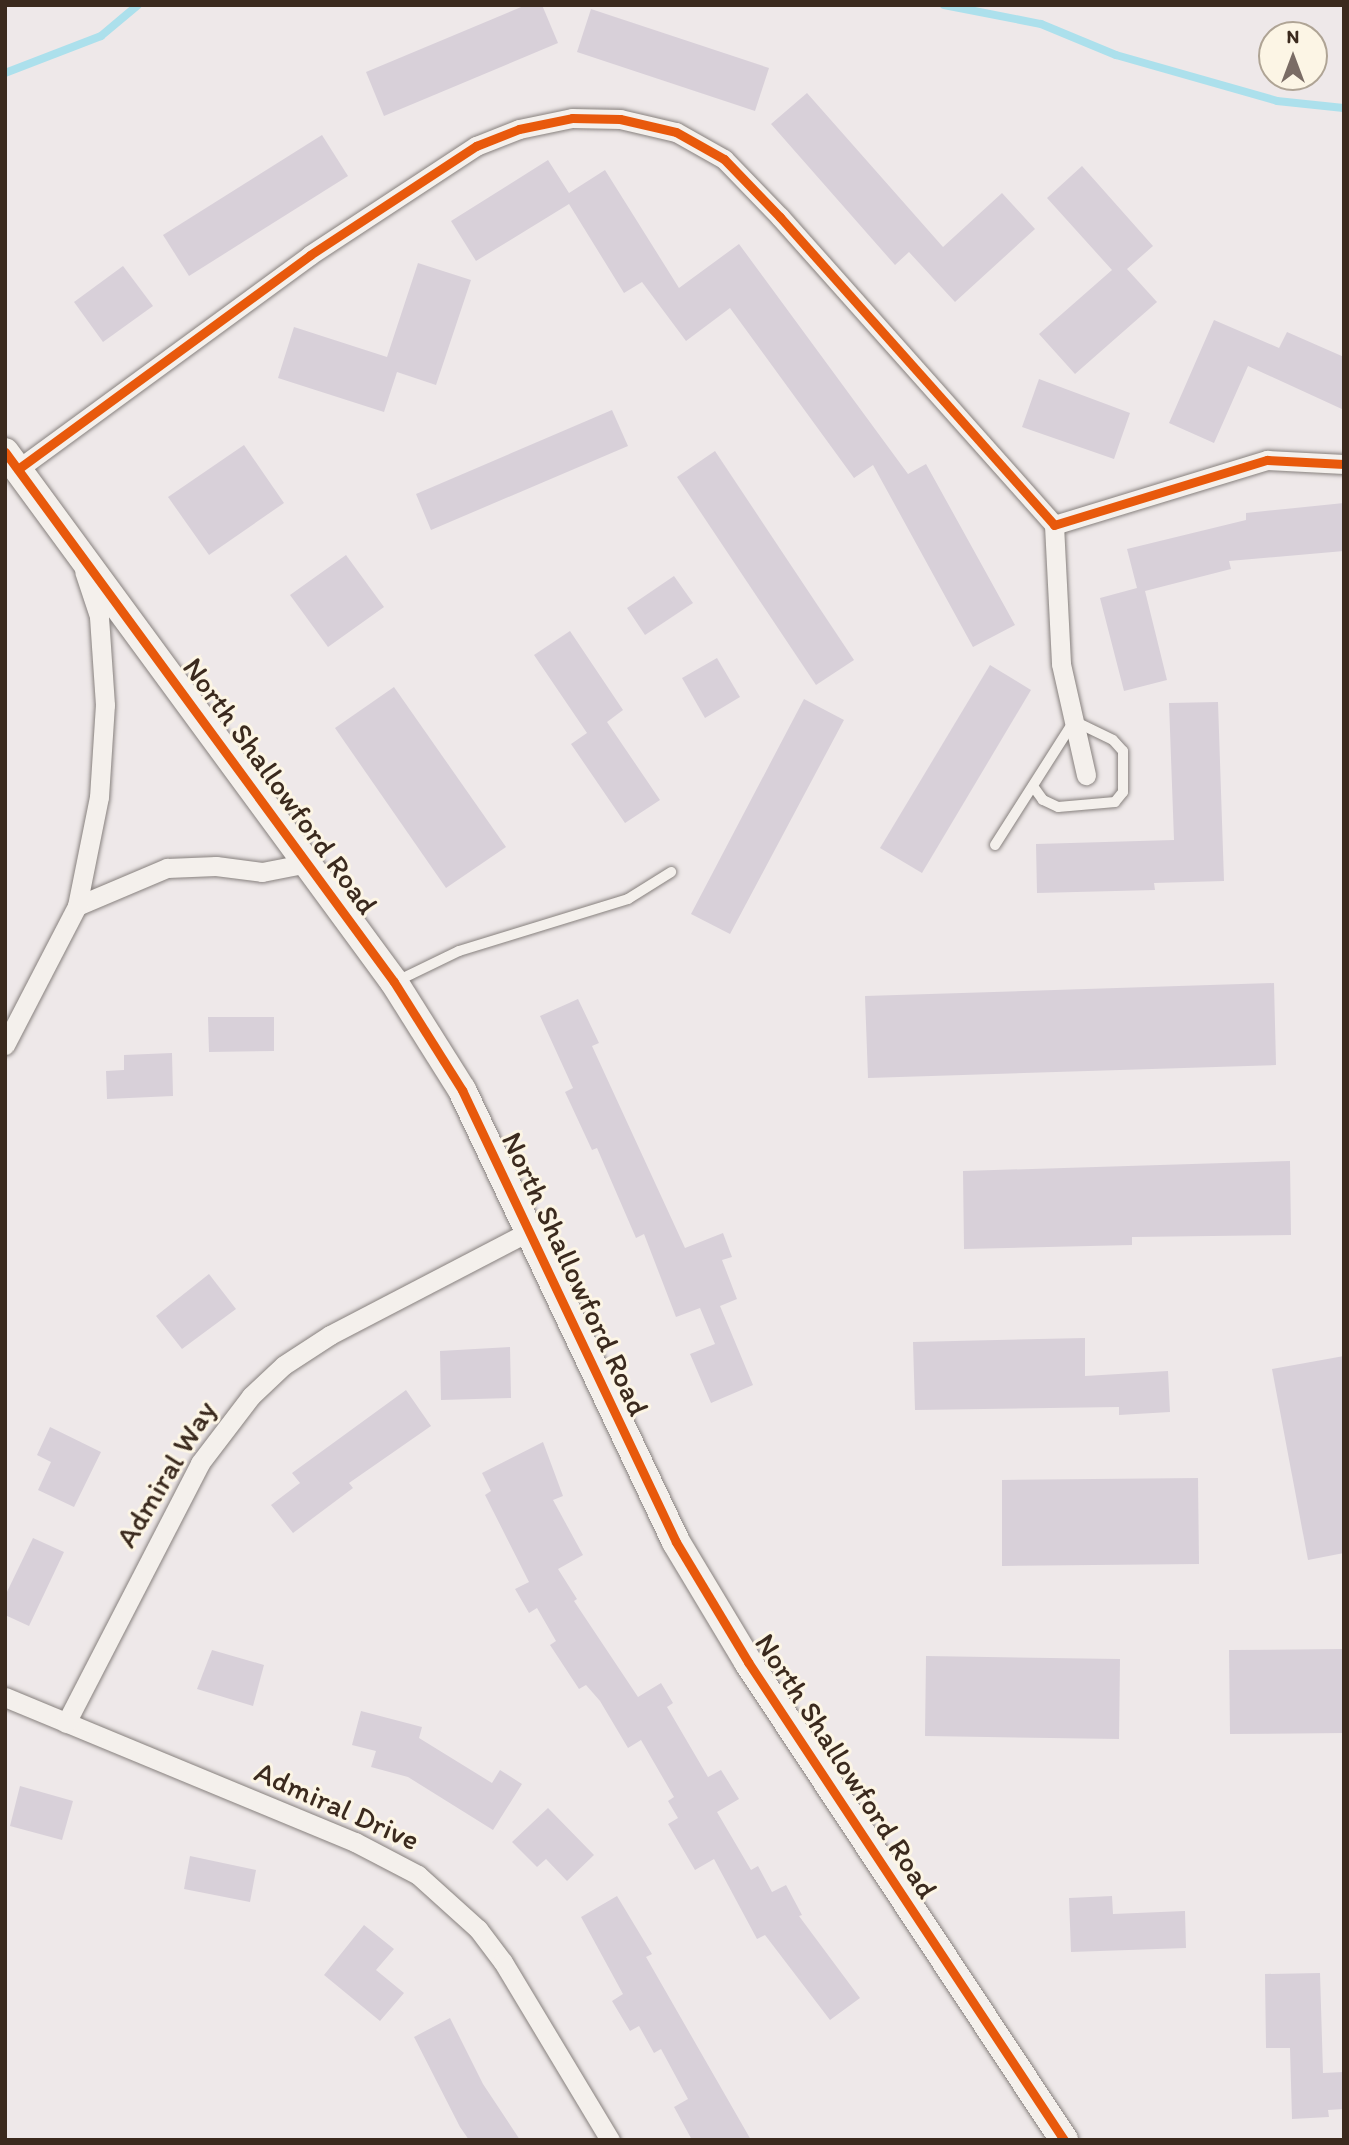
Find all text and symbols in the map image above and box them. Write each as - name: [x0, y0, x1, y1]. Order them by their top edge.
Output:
- north arrow: [1258, 21, 1328, 91]
- text: N: [1287, 25, 1299, 48]
- street label: North Shallowford Road: [175, 650, 385, 922]
- street label: North Shallowford Road: [493, 1126, 657, 1422]
- street label: Admiral Way: [108, 1395, 224, 1553]
- street label: North Shallowford Road: [747, 1627, 945, 1905]
- street label: Admiral Drive: [249, 1754, 425, 1858]

